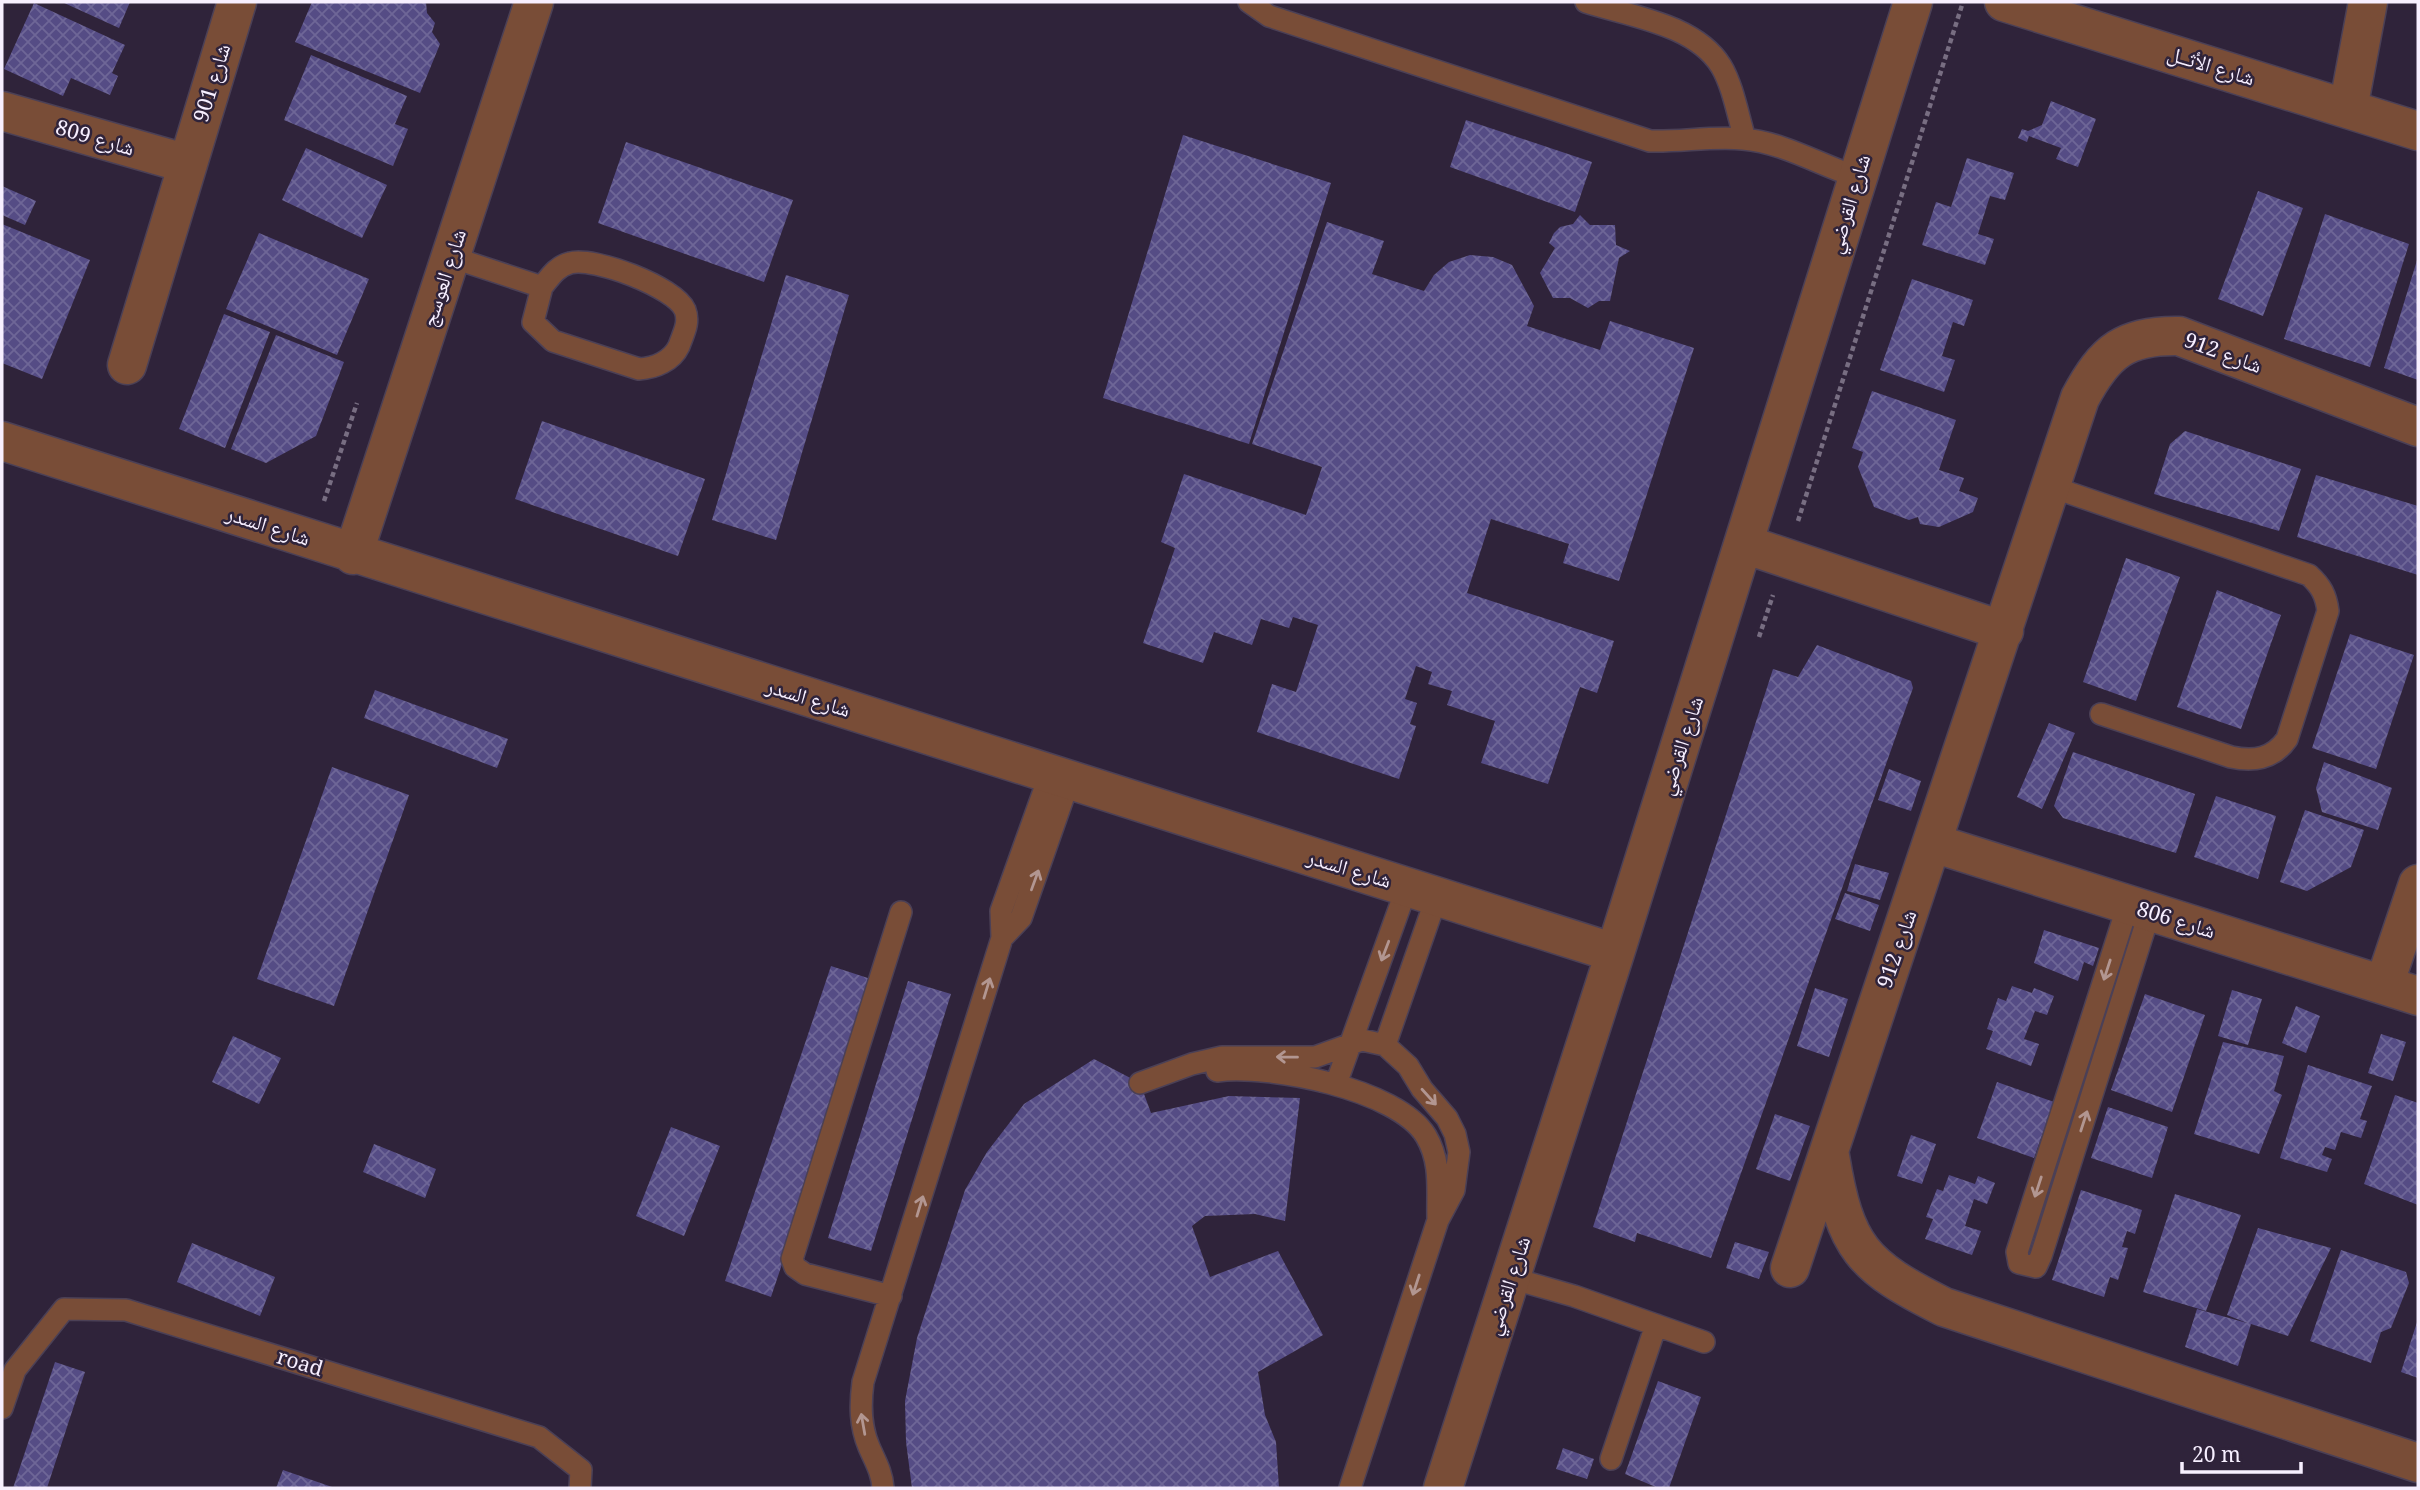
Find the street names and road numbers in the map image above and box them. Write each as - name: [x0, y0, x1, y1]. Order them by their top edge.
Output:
- street label: شارع الأثــل: [2164, 39, 2258, 92]
- street label: شارع 901: [186, 40, 236, 125]
- street label: شارع 809: [53, 112, 138, 162]
- street label: شارع القرضي: [1820, 151, 1880, 258]
- street label: شارع العوسج: [414, 225, 472, 330]
- street label: شارع 912: [2181, 325, 2266, 379]
- street label: شارع السدر: [222, 498, 314, 552]
- street label: شارع السدر: [762, 671, 854, 723]
- street label: شارع القرضي: [1651, 693, 1712, 800]
- street label: شارع السدر: [1303, 842, 1395, 894]
- street label: شارع 806: [2134, 894, 2219, 944]
- street label: شارع 912: [1870, 906, 1922, 991]
- street label: شارع القرضي: [1478, 1233, 1539, 1340]
- street label: road: [274, 1342, 327, 1382]

